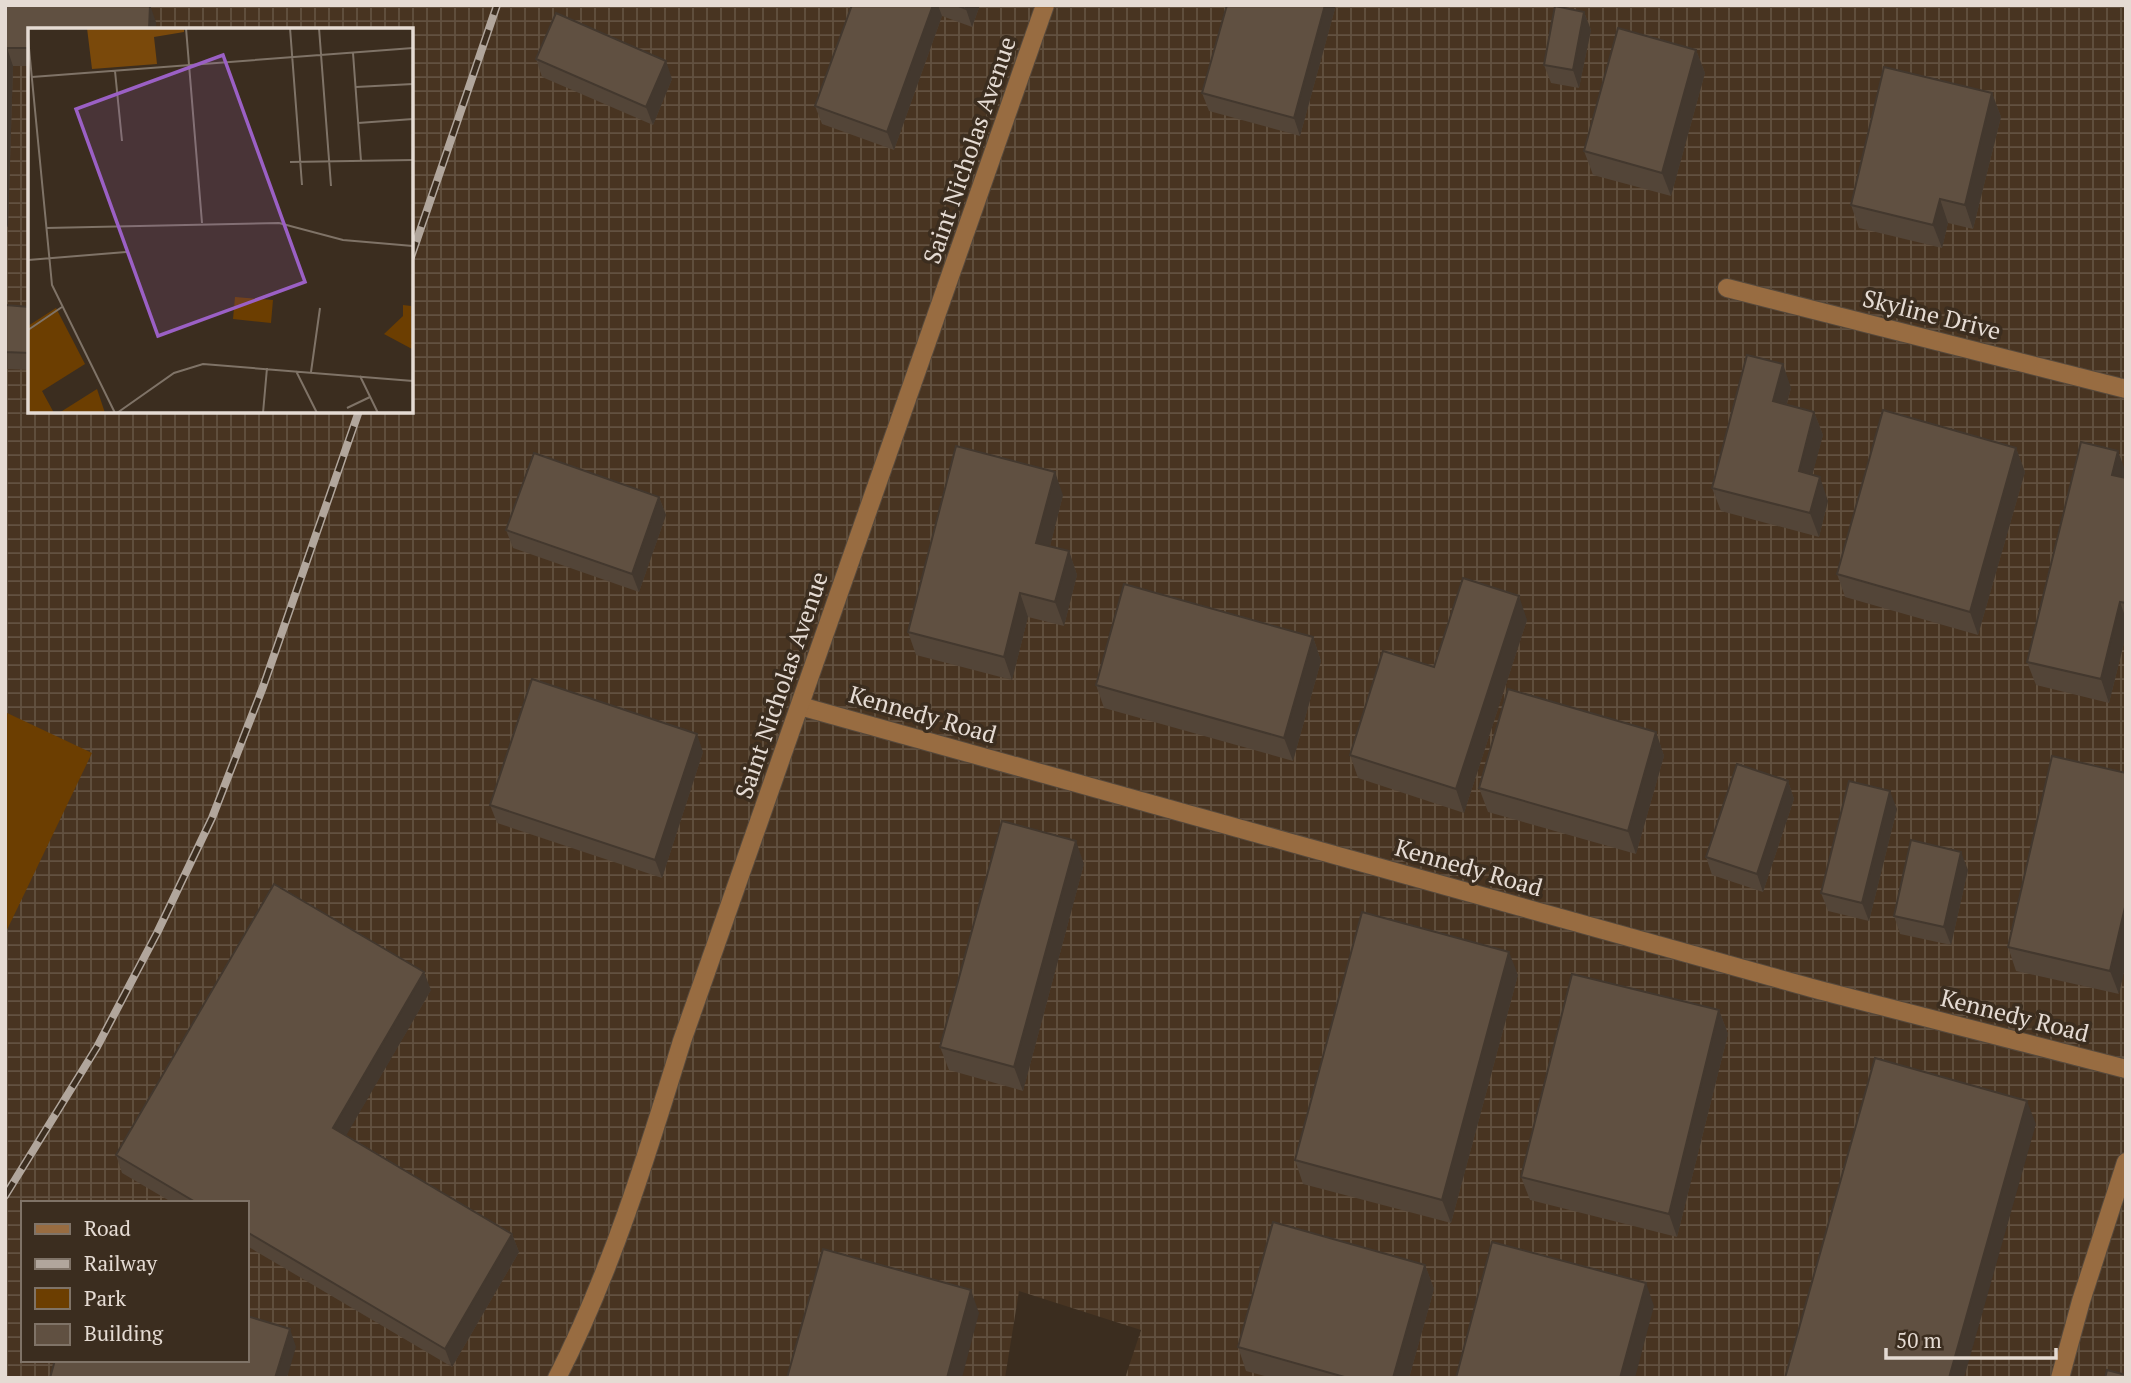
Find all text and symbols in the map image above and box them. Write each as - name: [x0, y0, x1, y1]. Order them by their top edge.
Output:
- inset map: [28, 28, 413, 413]
- street label: Saint Nicholas Avenue: [915, 32, 1023, 268]
- street label: Skyline Drive: [1860, 281, 2004, 347]
- street label: Saint Nicholas Avenue: [727, 567, 835, 803]
- street label: Kennedy Road: [846, 678, 1000, 750]
- street label: Kennedy Road: [1392, 831, 1546, 903]
- street label: Kennedy Road: [1937, 981, 2093, 1049]
- legend: [21, 1201, 248, 1362]
- text: Road: [84, 1214, 131, 1242]
- text: Railway: [84, 1249, 158, 1277]
- text: Park: [84, 1284, 126, 1312]
- scale bar: [1886, 1316, 2056, 1360]
- text: Building: [84, 1319, 164, 1347]
- text: 50 m: [1896, 1326, 1942, 1354]

